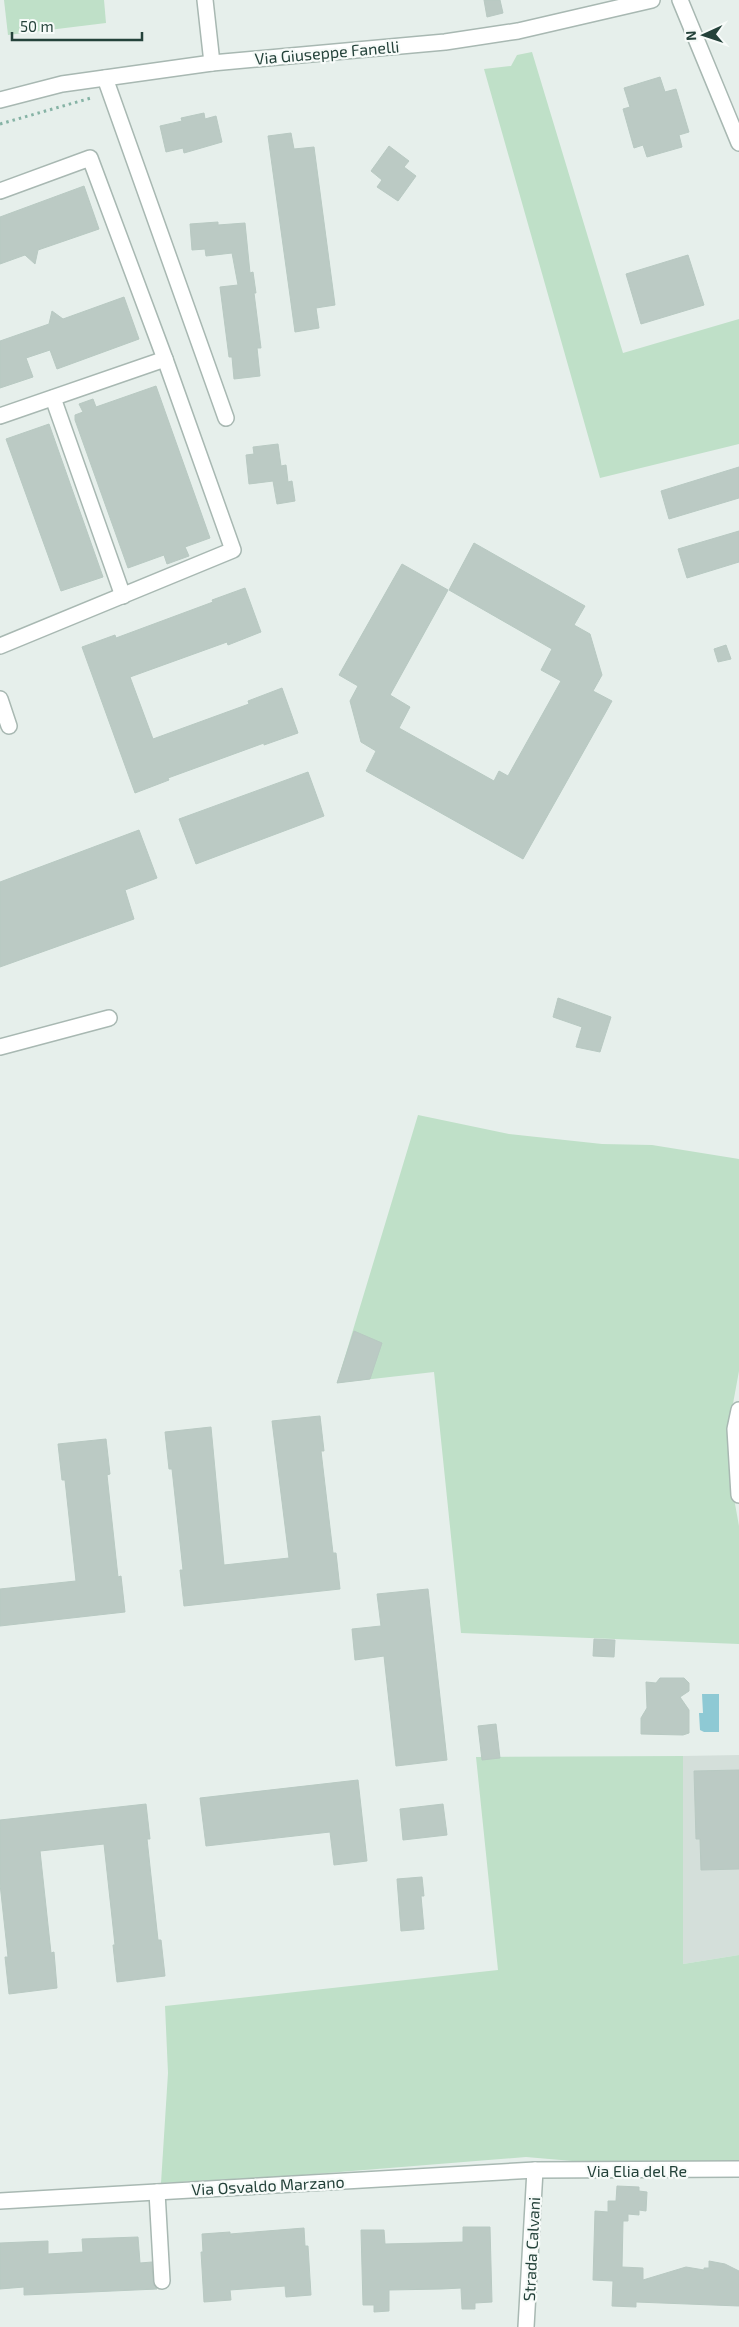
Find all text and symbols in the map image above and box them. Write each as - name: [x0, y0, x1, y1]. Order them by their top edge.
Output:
- scale bar: [12, 10, 142, 42]
- north arrow: [679, 10, 729, 60]
- text: 50 m: [20, 17, 54, 35]
- text: N: [682, 30, 699, 41]
- street label: Via Giuseppe Fanelli: [254, 36, 400, 68]
- street label: Via Elia del Re: [587, 2161, 687, 2180]
- street label: Via Osvaldo Marzano: [191, 2172, 345, 2198]
- street label: Strada Calvani: [519, 2196, 543, 2302]

